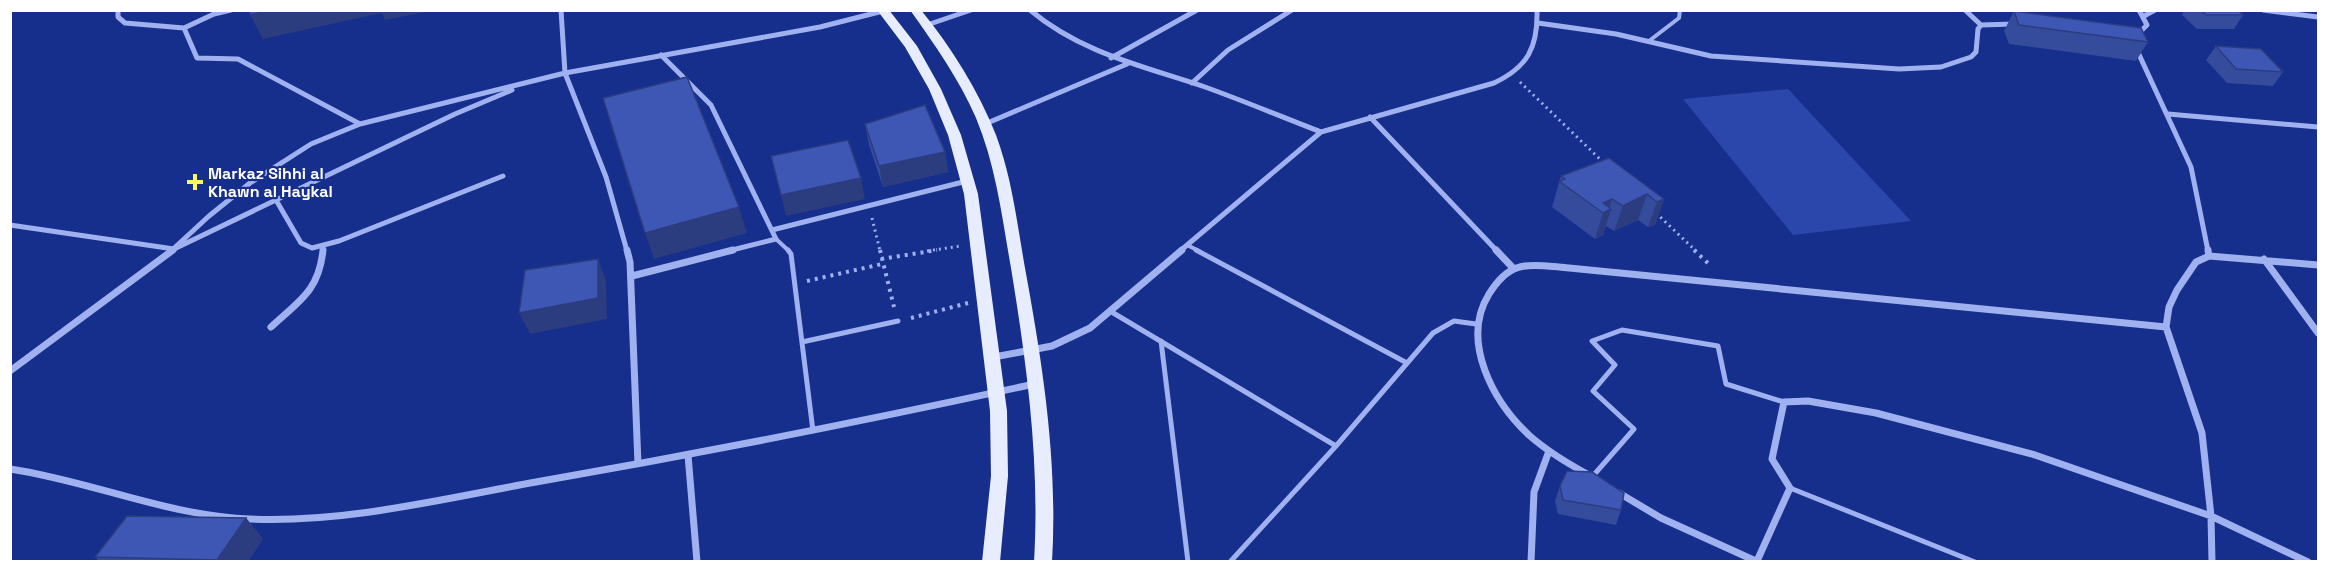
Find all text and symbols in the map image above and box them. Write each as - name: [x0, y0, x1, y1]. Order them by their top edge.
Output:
- place label: Markaz Sihhi al Khawn al Haykal: [208, 163, 333, 202]
- marker: Markaz Sihhi al Khawn al Haykal: [186, 173, 204, 191]

